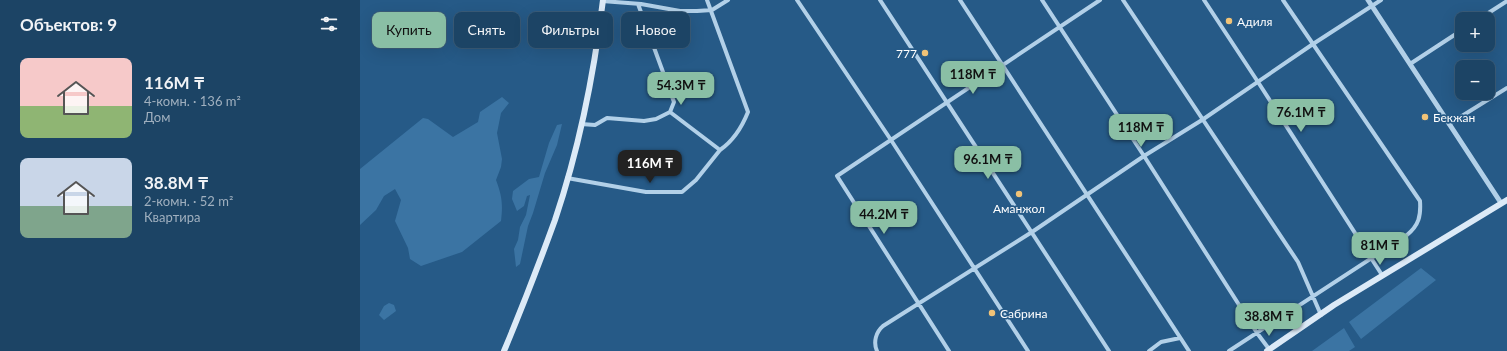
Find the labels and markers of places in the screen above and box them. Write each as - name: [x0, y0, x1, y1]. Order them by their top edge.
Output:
- place label: Адиля: [1237, 14, 1273, 29]
- marker: Адиля: [1224, 16, 1234, 26]
- place label: 777: [896, 46, 917, 61]
- marker: 777: [920, 48, 930, 58]
- pin: 118M ₸: [940, 61, 1006, 95]
- pin: 54.3M ₸: [644, 72, 718, 106]
- pin: 76.1M ₸: [1264, 99, 1338, 133]
- place label: Бекжан: [1433, 110, 1475, 125]
- marker: Бекжан: [1420, 112, 1430, 122]
- pin: 118M ₸: [1108, 114, 1174, 148]
- pin: 96.1M ₸: [951, 146, 1025, 180]
- pin: 116M ₸: [617, 150, 683, 184]
- marker: Аманжол: [1014, 189, 1024, 199]
- pin: 44.2M ₸: [847, 201, 921, 235]
- place label: Аманжол: [993, 201, 1045, 216]
- pin: 81M ₸: [1352, 232, 1408, 266]
- pin: 38.8M ₸: [1232, 303, 1306, 337]
- place label: Сабрина: [1000, 306, 1047, 321]
- marker: Сабрина: [987, 308, 997, 318]

